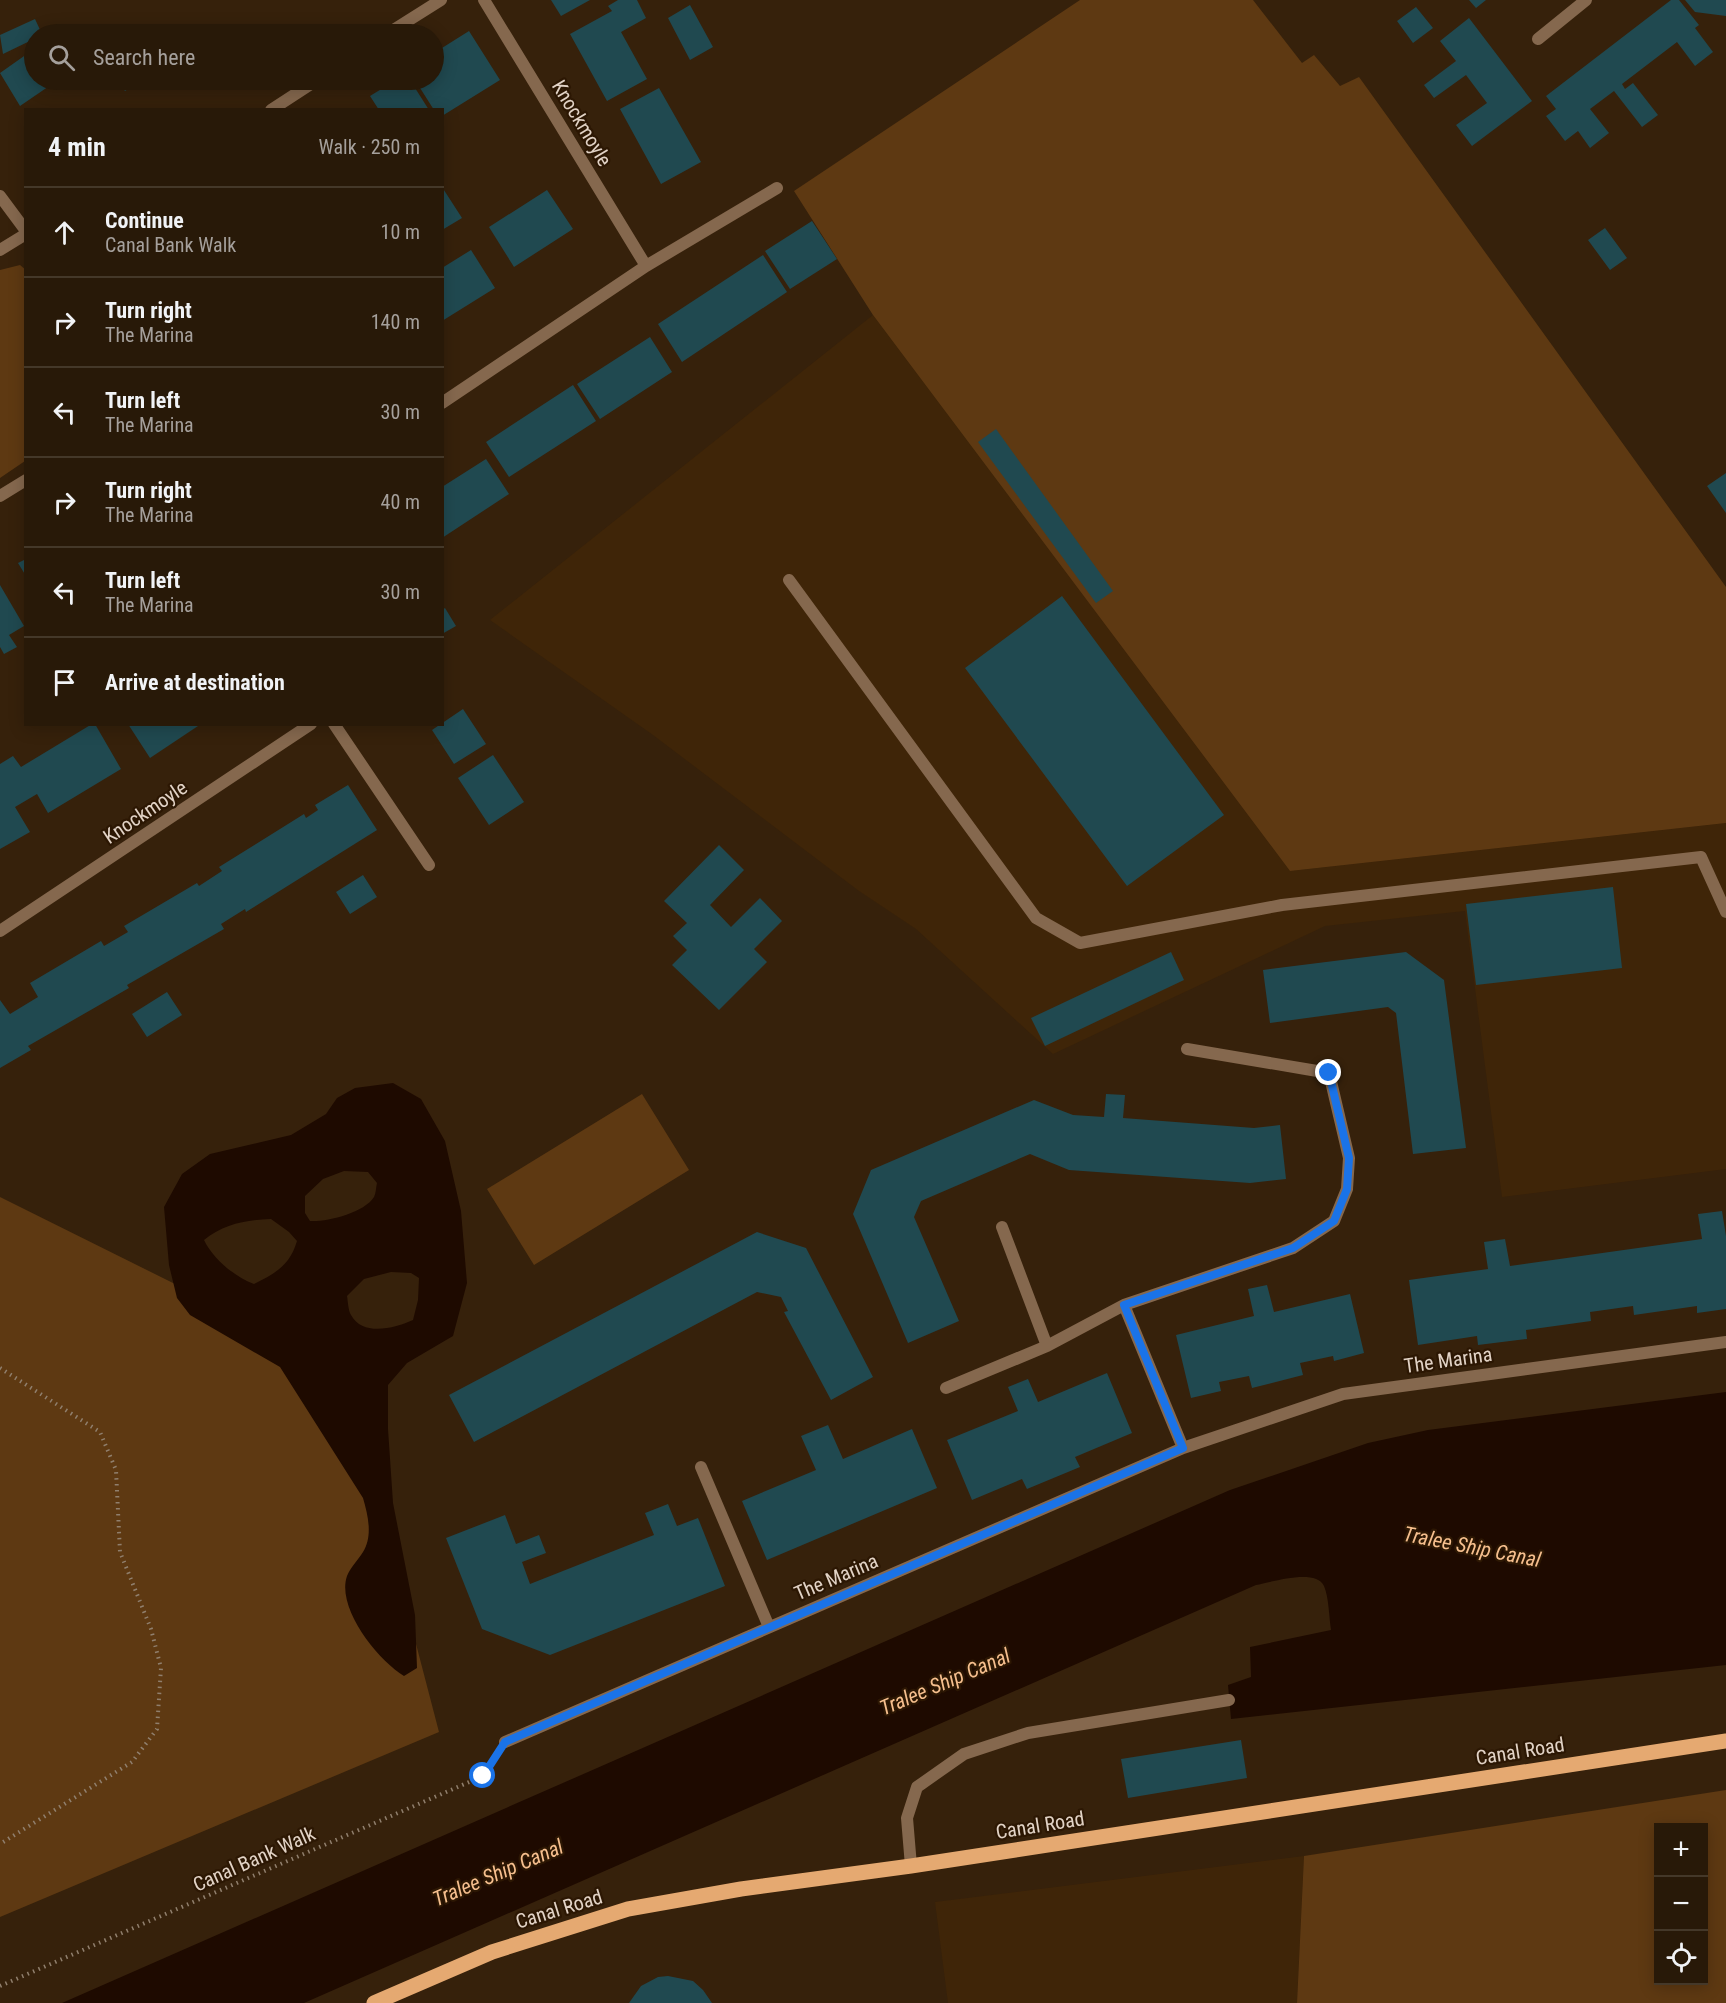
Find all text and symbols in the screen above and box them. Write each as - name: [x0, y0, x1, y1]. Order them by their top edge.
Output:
- search box: [24, 24, 444, 90]
- icon: search: [45, 41, 78, 74]
- text: Search here: [93, 45, 195, 70]
- street label: Knockmoyle: [547, 76, 617, 170]
- text: 4 min: [48, 132, 106, 162]
- text: Walk · 250 m: [319, 135, 420, 159]
- text: Continue: [105, 208, 184, 233]
- icon: ahead: [48, 216, 81, 249]
- text: 10 m: [381, 220, 420, 244]
- text: Canal Bank Walk: [105, 233, 236, 257]
- text: Turn right: [105, 298, 192, 323]
- icon: right: [48, 306, 81, 339]
- text: 140 m: [371, 310, 420, 334]
- text: The Marina: [105, 323, 194, 347]
- text: Turn left: [105, 388, 180, 413]
- icon: left: [48, 396, 81, 429]
- text: 30 m: [381, 400, 420, 424]
- text: The Marina: [105, 413, 194, 437]
- text: Turn right: [105, 478, 192, 503]
- icon: right: [48, 486, 81, 519]
- text: 40 m: [381, 490, 420, 514]
- text: The Marina: [105, 503, 194, 527]
- text: Turn left: [105, 568, 180, 593]
- icon: left: [48, 576, 81, 609]
- text: 30 m: [381, 580, 420, 604]
- text: The Marina: [105, 593, 194, 617]
- icon: arrive: [48, 666, 81, 699]
- text: Arrive at destination: [105, 670, 285, 695]
- street label: Knockmoyle: [99, 775, 191, 849]
- route end: [1315, 1059, 1341, 1085]
- street label: The Marina: [1402, 1342, 1494, 1378]
- water label: Tralee Ship Canal: [1401, 1522, 1543, 1572]
- street label: The Marina: [790, 1549, 882, 1605]
- water label: Tralee Ship Canal: [876, 1644, 1014, 1720]
- street label: Canal Road: [1474, 1732, 1566, 1770]
- route start: [469, 1762, 495, 1788]
- street label: Canal Road: [994, 1806, 1086, 1844]
- street label: Canal Bank Walk: [189, 1821, 319, 1897]
- map controls: [1654, 1823, 1708, 1985]
- button: +: [1654, 1823, 1708, 1877]
- water label: Tralee Ship Canal: [429, 1835, 567, 1911]
- button: −: [1654, 1877, 1708, 1931]
- street label: Canal Road: [513, 1884, 605, 1934]
- button: locate: [1654, 1931, 1708, 1985]

